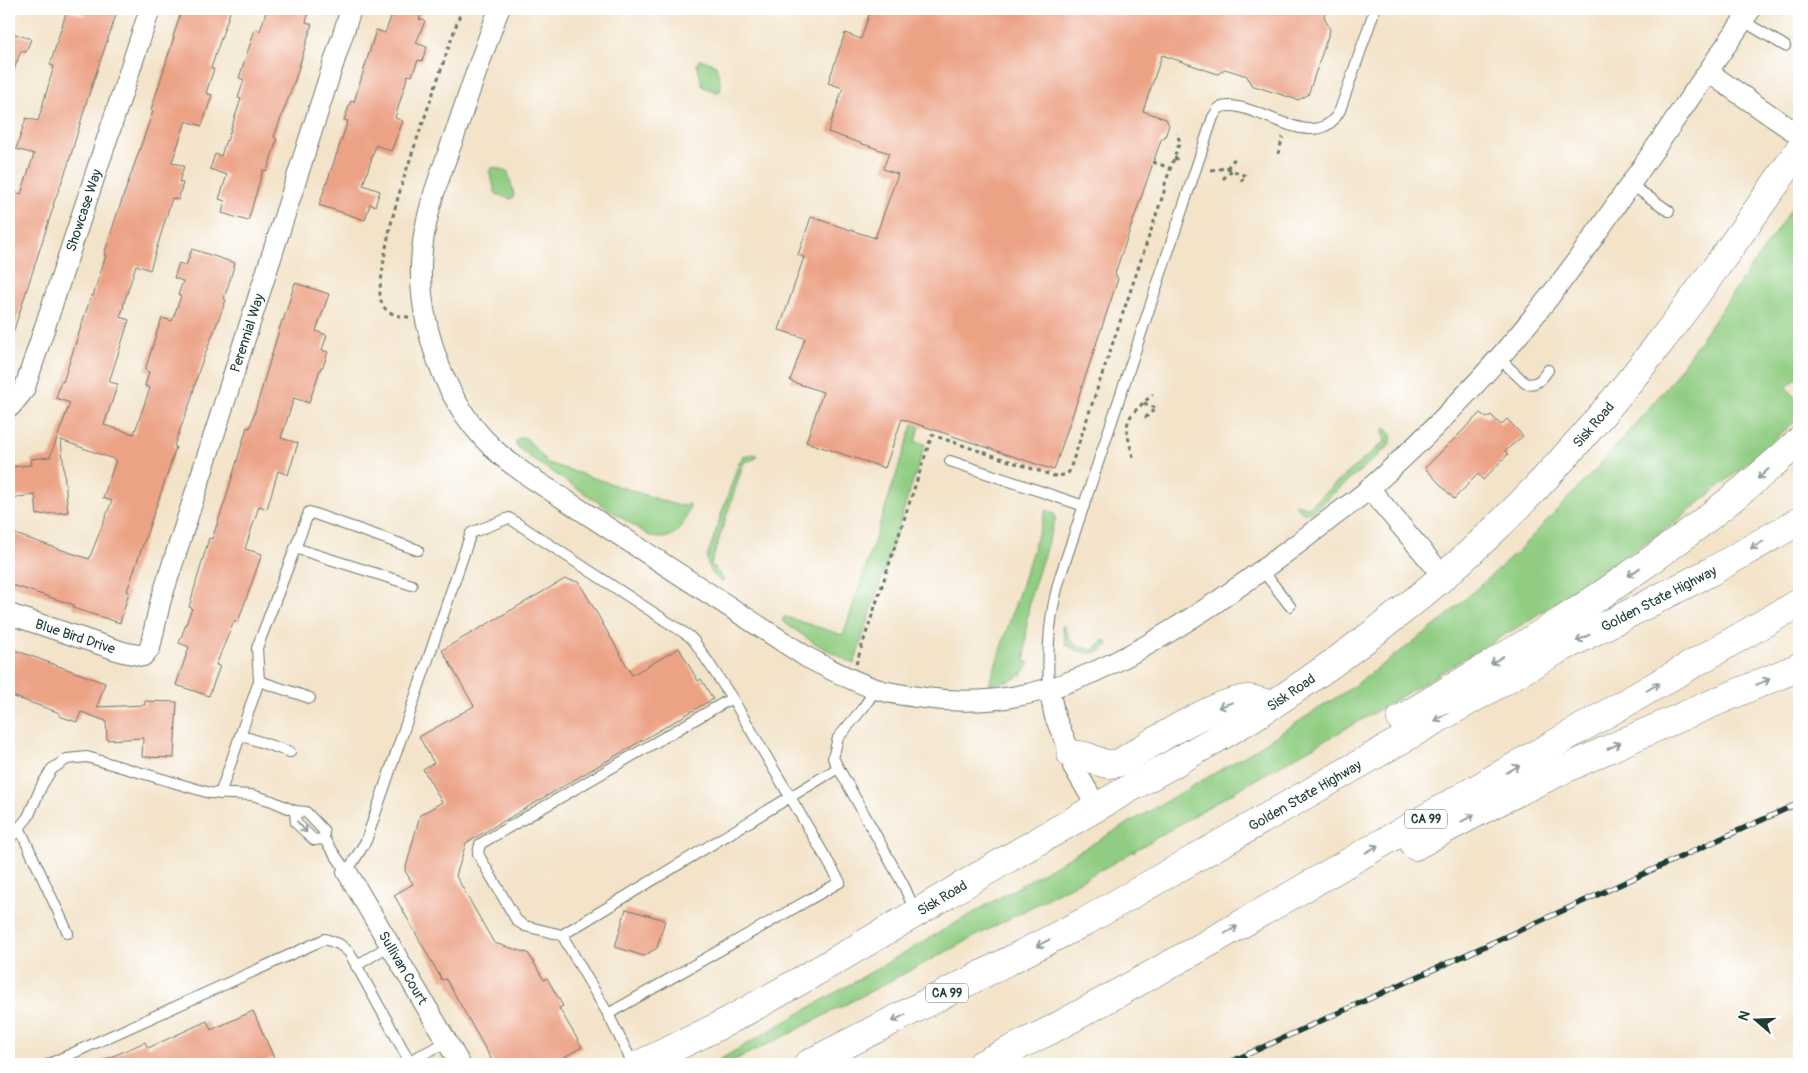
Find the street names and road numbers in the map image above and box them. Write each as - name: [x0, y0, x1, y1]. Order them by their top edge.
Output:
- street label: Showcase Way: [62, 167, 105, 254]
- street label: Perennial Way: [226, 291, 267, 374]
- street label: Sisk Road: [1569, 398, 1618, 451]
- street label: Golden State Highway: [1598, 562, 1719, 635]
- street label: Blue Bird Drive: [33, 615, 118, 657]
- street label: Sisk Road: [1264, 670, 1319, 715]
- street label: Golden State Highway: [1245, 756, 1364, 834]
- road number: CA 99: [1405, 810, 1447, 829]
- street label: Sisk Road: [914, 876, 970, 919]
- street label: Sullivan Court: [375, 928, 432, 1008]
- road number: CA 99: [926, 984, 968, 1002]

